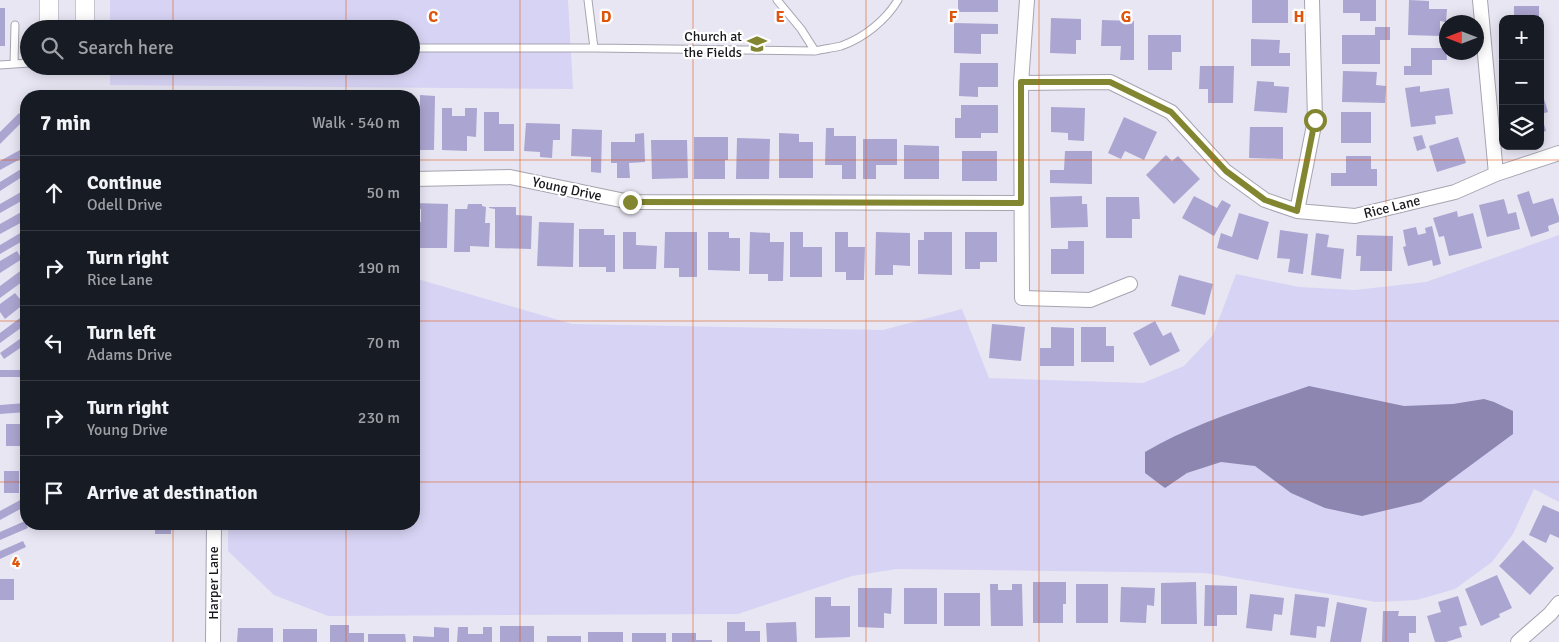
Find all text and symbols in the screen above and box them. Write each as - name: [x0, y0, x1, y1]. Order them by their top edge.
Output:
- text: C: [428, 7, 438, 27]
- text: D: [601, 7, 612, 27]
- text: E: [775, 7, 785, 27]
- text: F: [949, 7, 958, 27]
- text: G: [1121, 7, 1131, 27]
- text: H: [1294, 7, 1304, 27]
- north arrow: [1439, 15, 1484, 60]
- map controls: [1499, 15, 1544, 150]
- button: +: [1499, 15, 1544, 60]
- search box: [20, 20, 420, 75]
- place label: Church at the Fields: [684, 28, 742, 61]
- school or university icon: Church at the Fields: [746, 33, 768, 55]
- icon: search: [38, 34, 66, 62]
- text: Search here: [78, 36, 174, 60]
- button: −: [1499, 60, 1544, 105]
- button: layers: [1499, 105, 1544, 150]
- route start: [1304, 109, 1327, 132]
- text: 7 min: [40, 110, 91, 136]
- text: Walk · 540 m: [312, 113, 400, 133]
- text: Continue: [87, 171, 162, 195]
- street label: Young Drive: [531, 173, 603, 205]
- icon: ahead: [40, 179, 68, 207]
- text: 50 m: [366, 183, 400, 203]
- route end: [619, 191, 642, 214]
- street label: Rice Lane: [1362, 192, 1422, 222]
- text: Odell Drive: [87, 195, 163, 215]
- text: Turn right: [87, 246, 169, 270]
- icon: right: [40, 254, 68, 282]
- text: 190 m: [358, 258, 400, 278]
- text: Rice Lane: [87, 270, 153, 290]
- text: Turn left: [87, 321, 156, 345]
- icon: left: [40, 329, 68, 357]
- text: 70 m: [366, 333, 400, 353]
- text: Adams Drive: [87, 345, 172, 365]
- text: Turn right: [87, 396, 169, 420]
- icon: right: [40, 404, 68, 432]
- text: 230 m: [358, 408, 400, 428]
- text: Young Drive: [87, 420, 168, 440]
- icon: arrive: [40, 479, 68, 507]
- text: Arrive at destination: [87, 481, 258, 505]
- street label: Harper Lane: [205, 546, 222, 620]
- text: 4: [12, 552, 21, 572]

